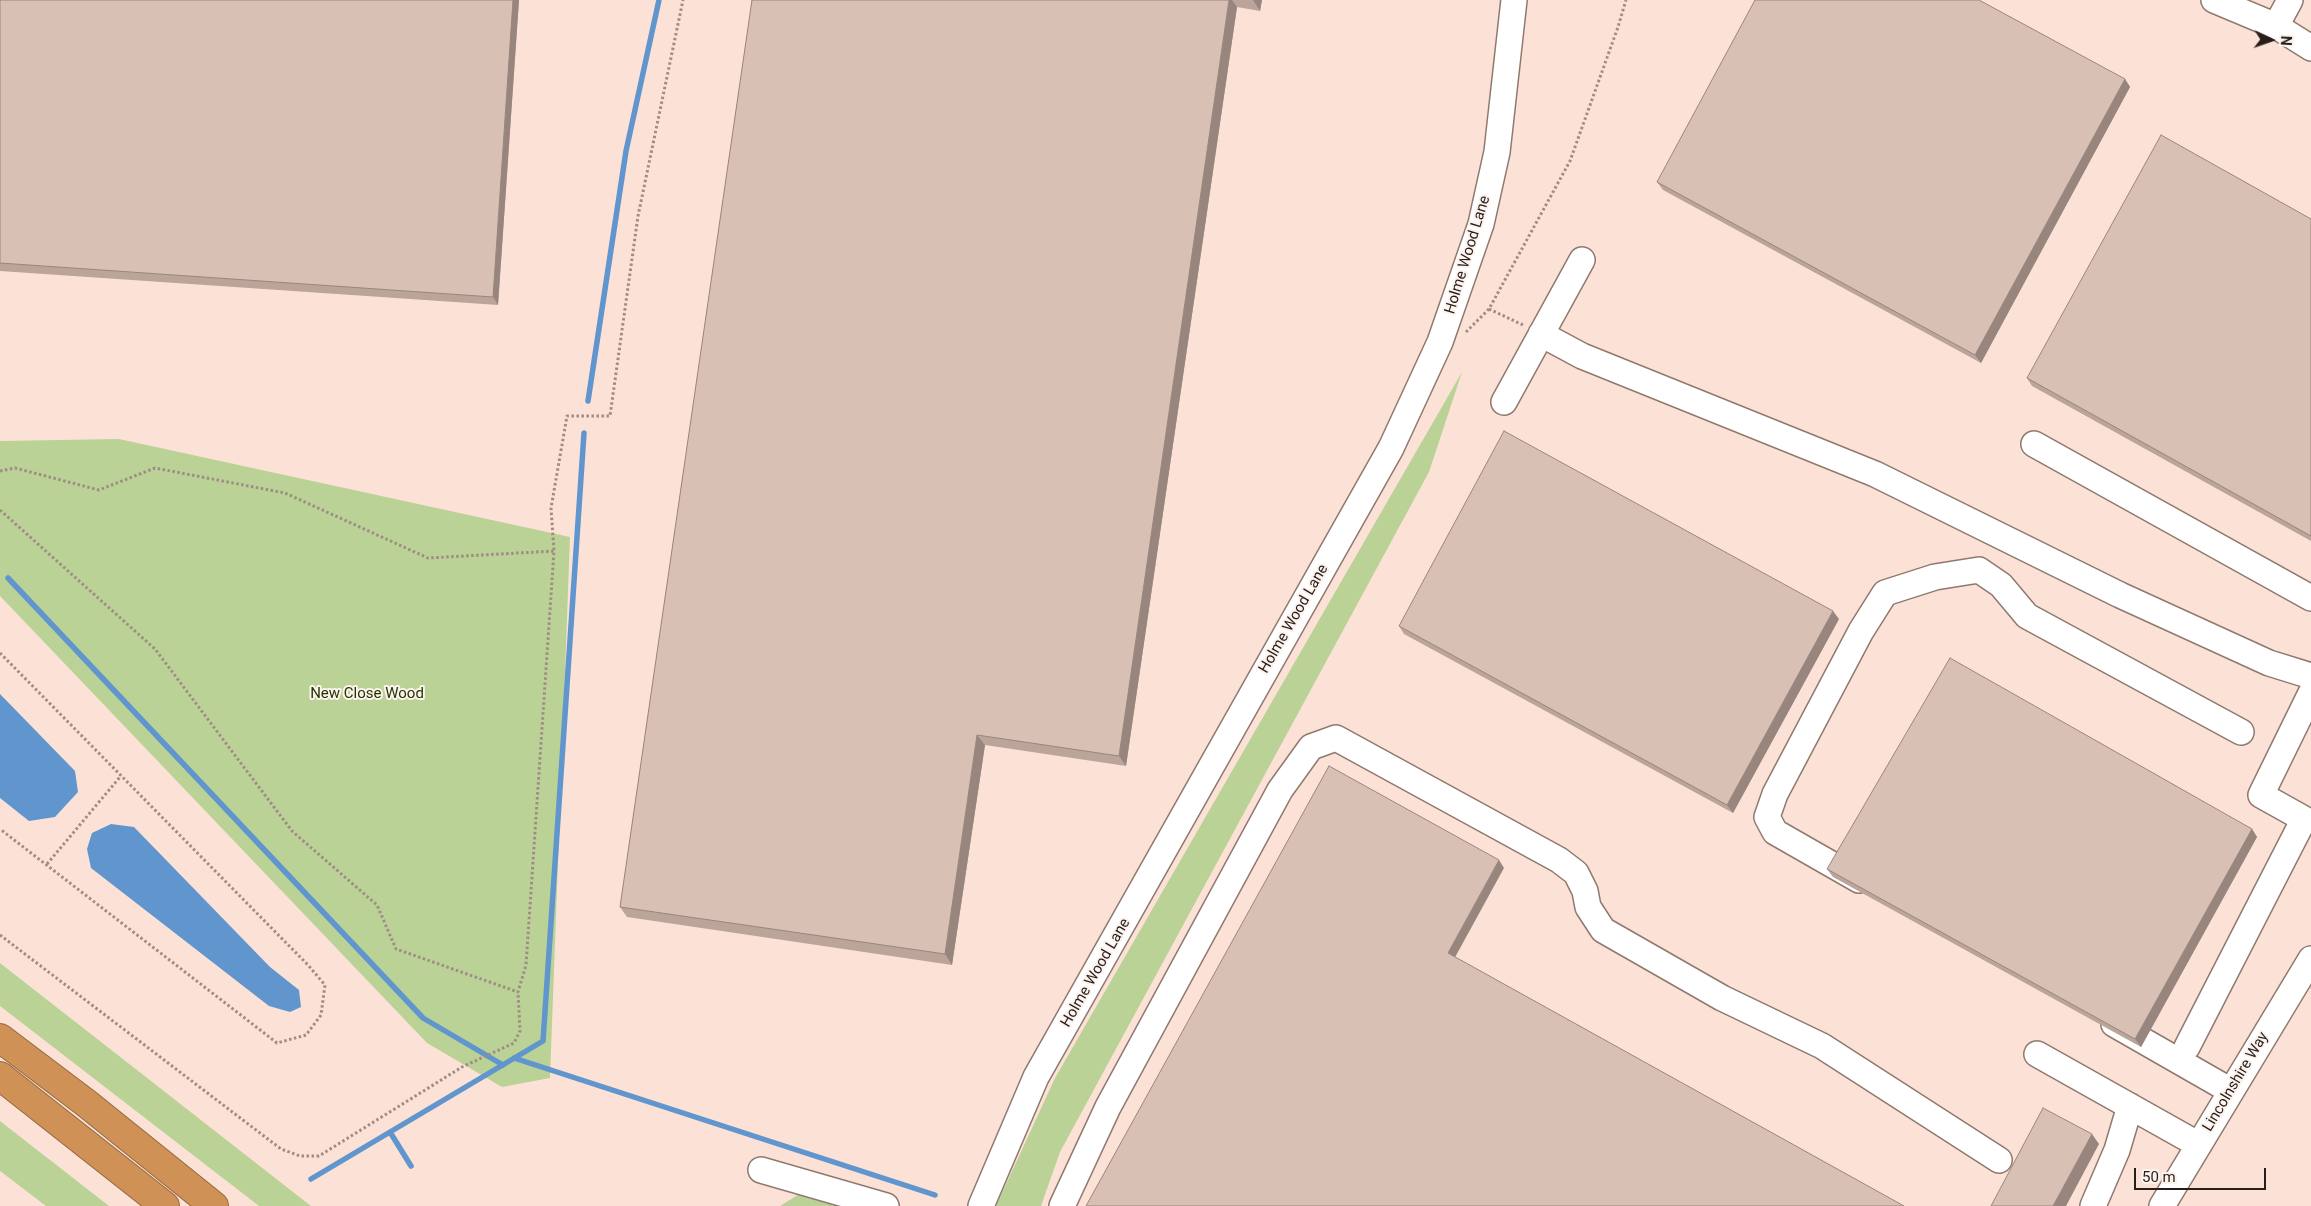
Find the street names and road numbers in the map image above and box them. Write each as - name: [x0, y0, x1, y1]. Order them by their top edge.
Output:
- street label: Holme Wood Lane: [1441, 194, 1495, 316]
- street label: Holme Wood Lane: [1256, 561, 1332, 677]
- street label: Holme Wood Lane: [1058, 915, 1134, 1031]
- street label: Lincolnshire Way: [2199, 1029, 2273, 1135]

